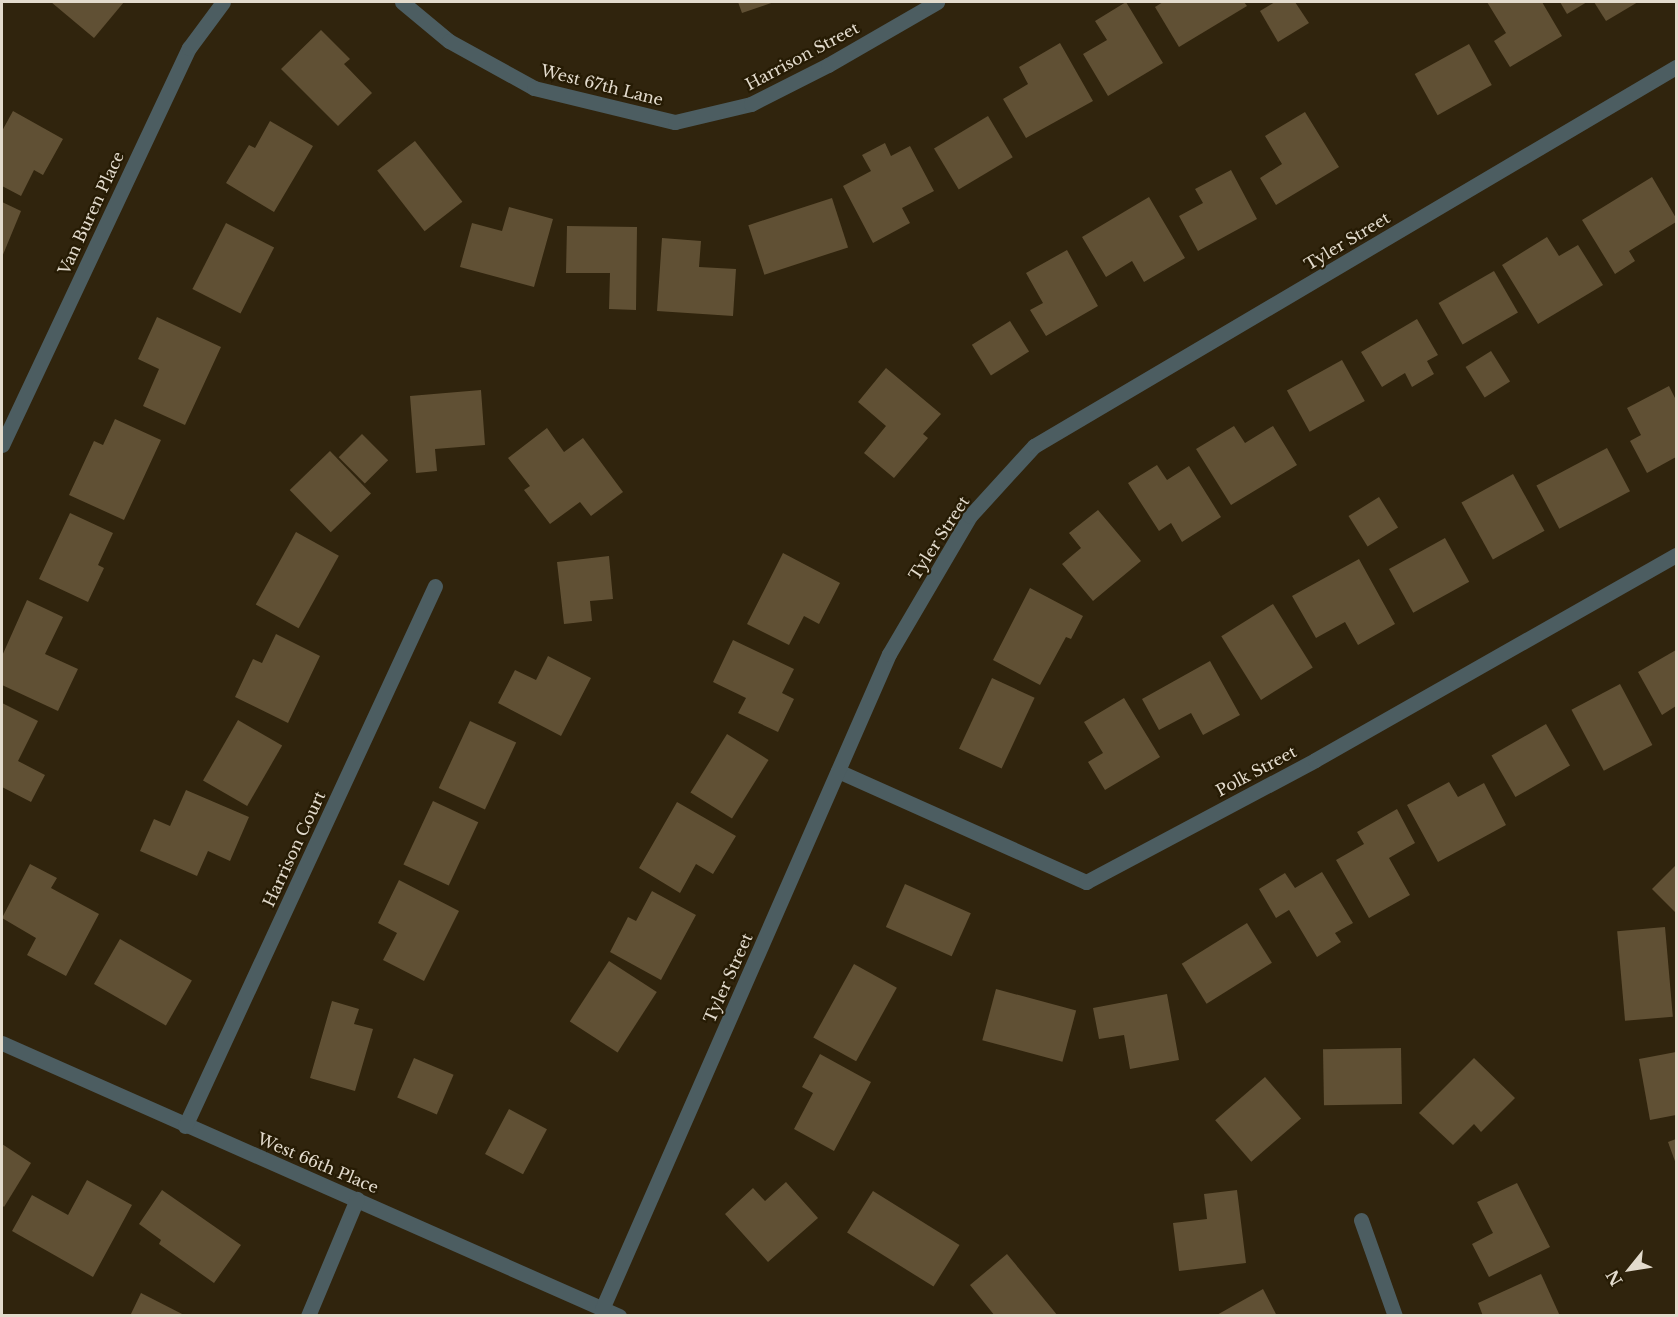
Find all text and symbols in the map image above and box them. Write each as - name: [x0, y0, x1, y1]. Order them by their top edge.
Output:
- street label: Harrison Street: [742, 18, 862, 94]
- street label: West 67th Lane: [539, 61, 665, 109]
- street label: Van Buren Place: [54, 148, 128, 278]
- street label: Tyler Street: [1301, 208, 1393, 274]
- street label: Tyler Street: [905, 492, 973, 584]
- street label: Polk Street: [1212, 742, 1300, 800]
- street label: Harrison Court: [259, 788, 329, 910]
- street label: Tyler Street: [700, 930, 756, 1026]
- street label: West 66th Place: [255, 1129, 381, 1197]
- north arrow: [1600, 1239, 1660, 1299]
- text: N: [1602, 1266, 1627, 1290]

